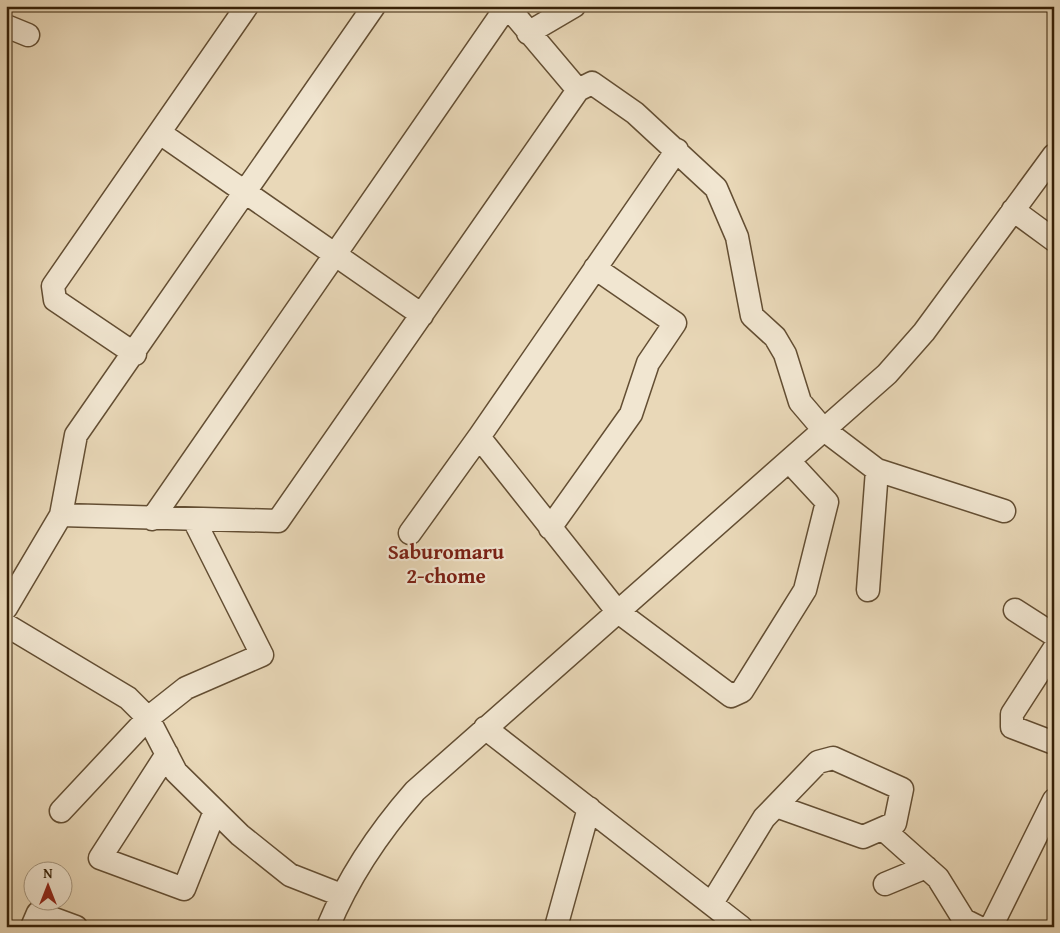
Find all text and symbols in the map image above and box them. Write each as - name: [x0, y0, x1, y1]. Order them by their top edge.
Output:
- district label: Saburomaru 2-chome: [388, 536, 504, 591]
- north arrow: [22, 860, 72, 910]
- text: N: [43, 863, 53, 883]

